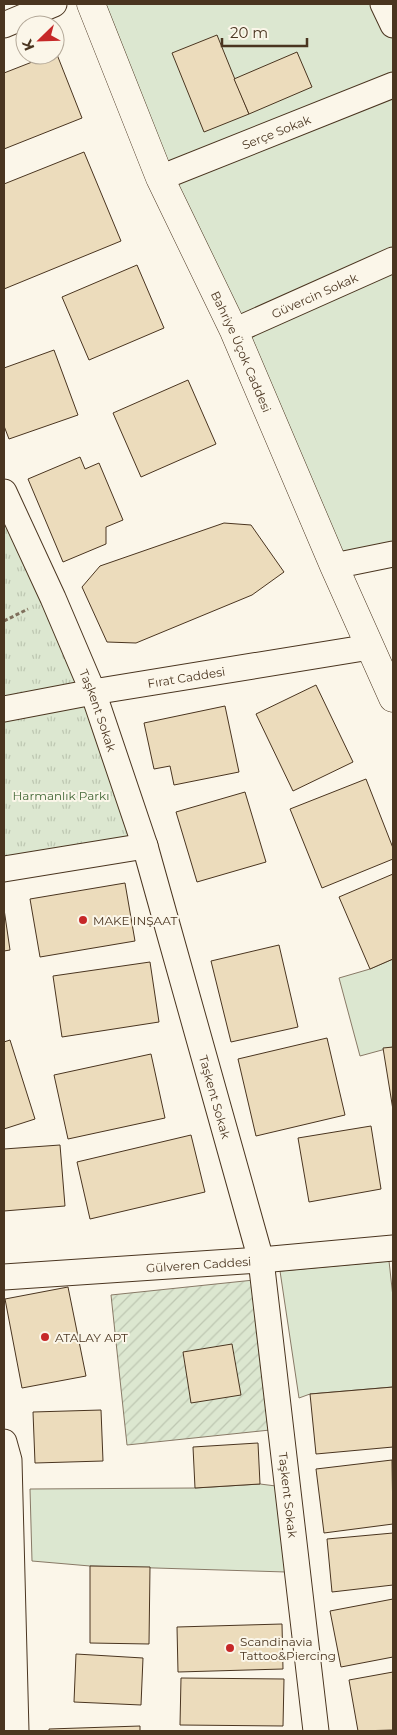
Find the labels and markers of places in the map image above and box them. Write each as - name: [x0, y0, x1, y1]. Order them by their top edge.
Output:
- place label: MAKE INŞAAT: [93, 913, 177, 928]
- marker: MAKE INŞAAT: [77, 914, 89, 926]
- place label: ATALAY APT: [55, 1330, 128, 1345]
- marker: ATALAY APT: [39, 1331, 51, 1343]
- place label: Scandinavia Tattoo&Piercing: [240, 1634, 336, 1663]
- marker: Scandinavia Tattoo&Piercing: [224, 1642, 236, 1654]

